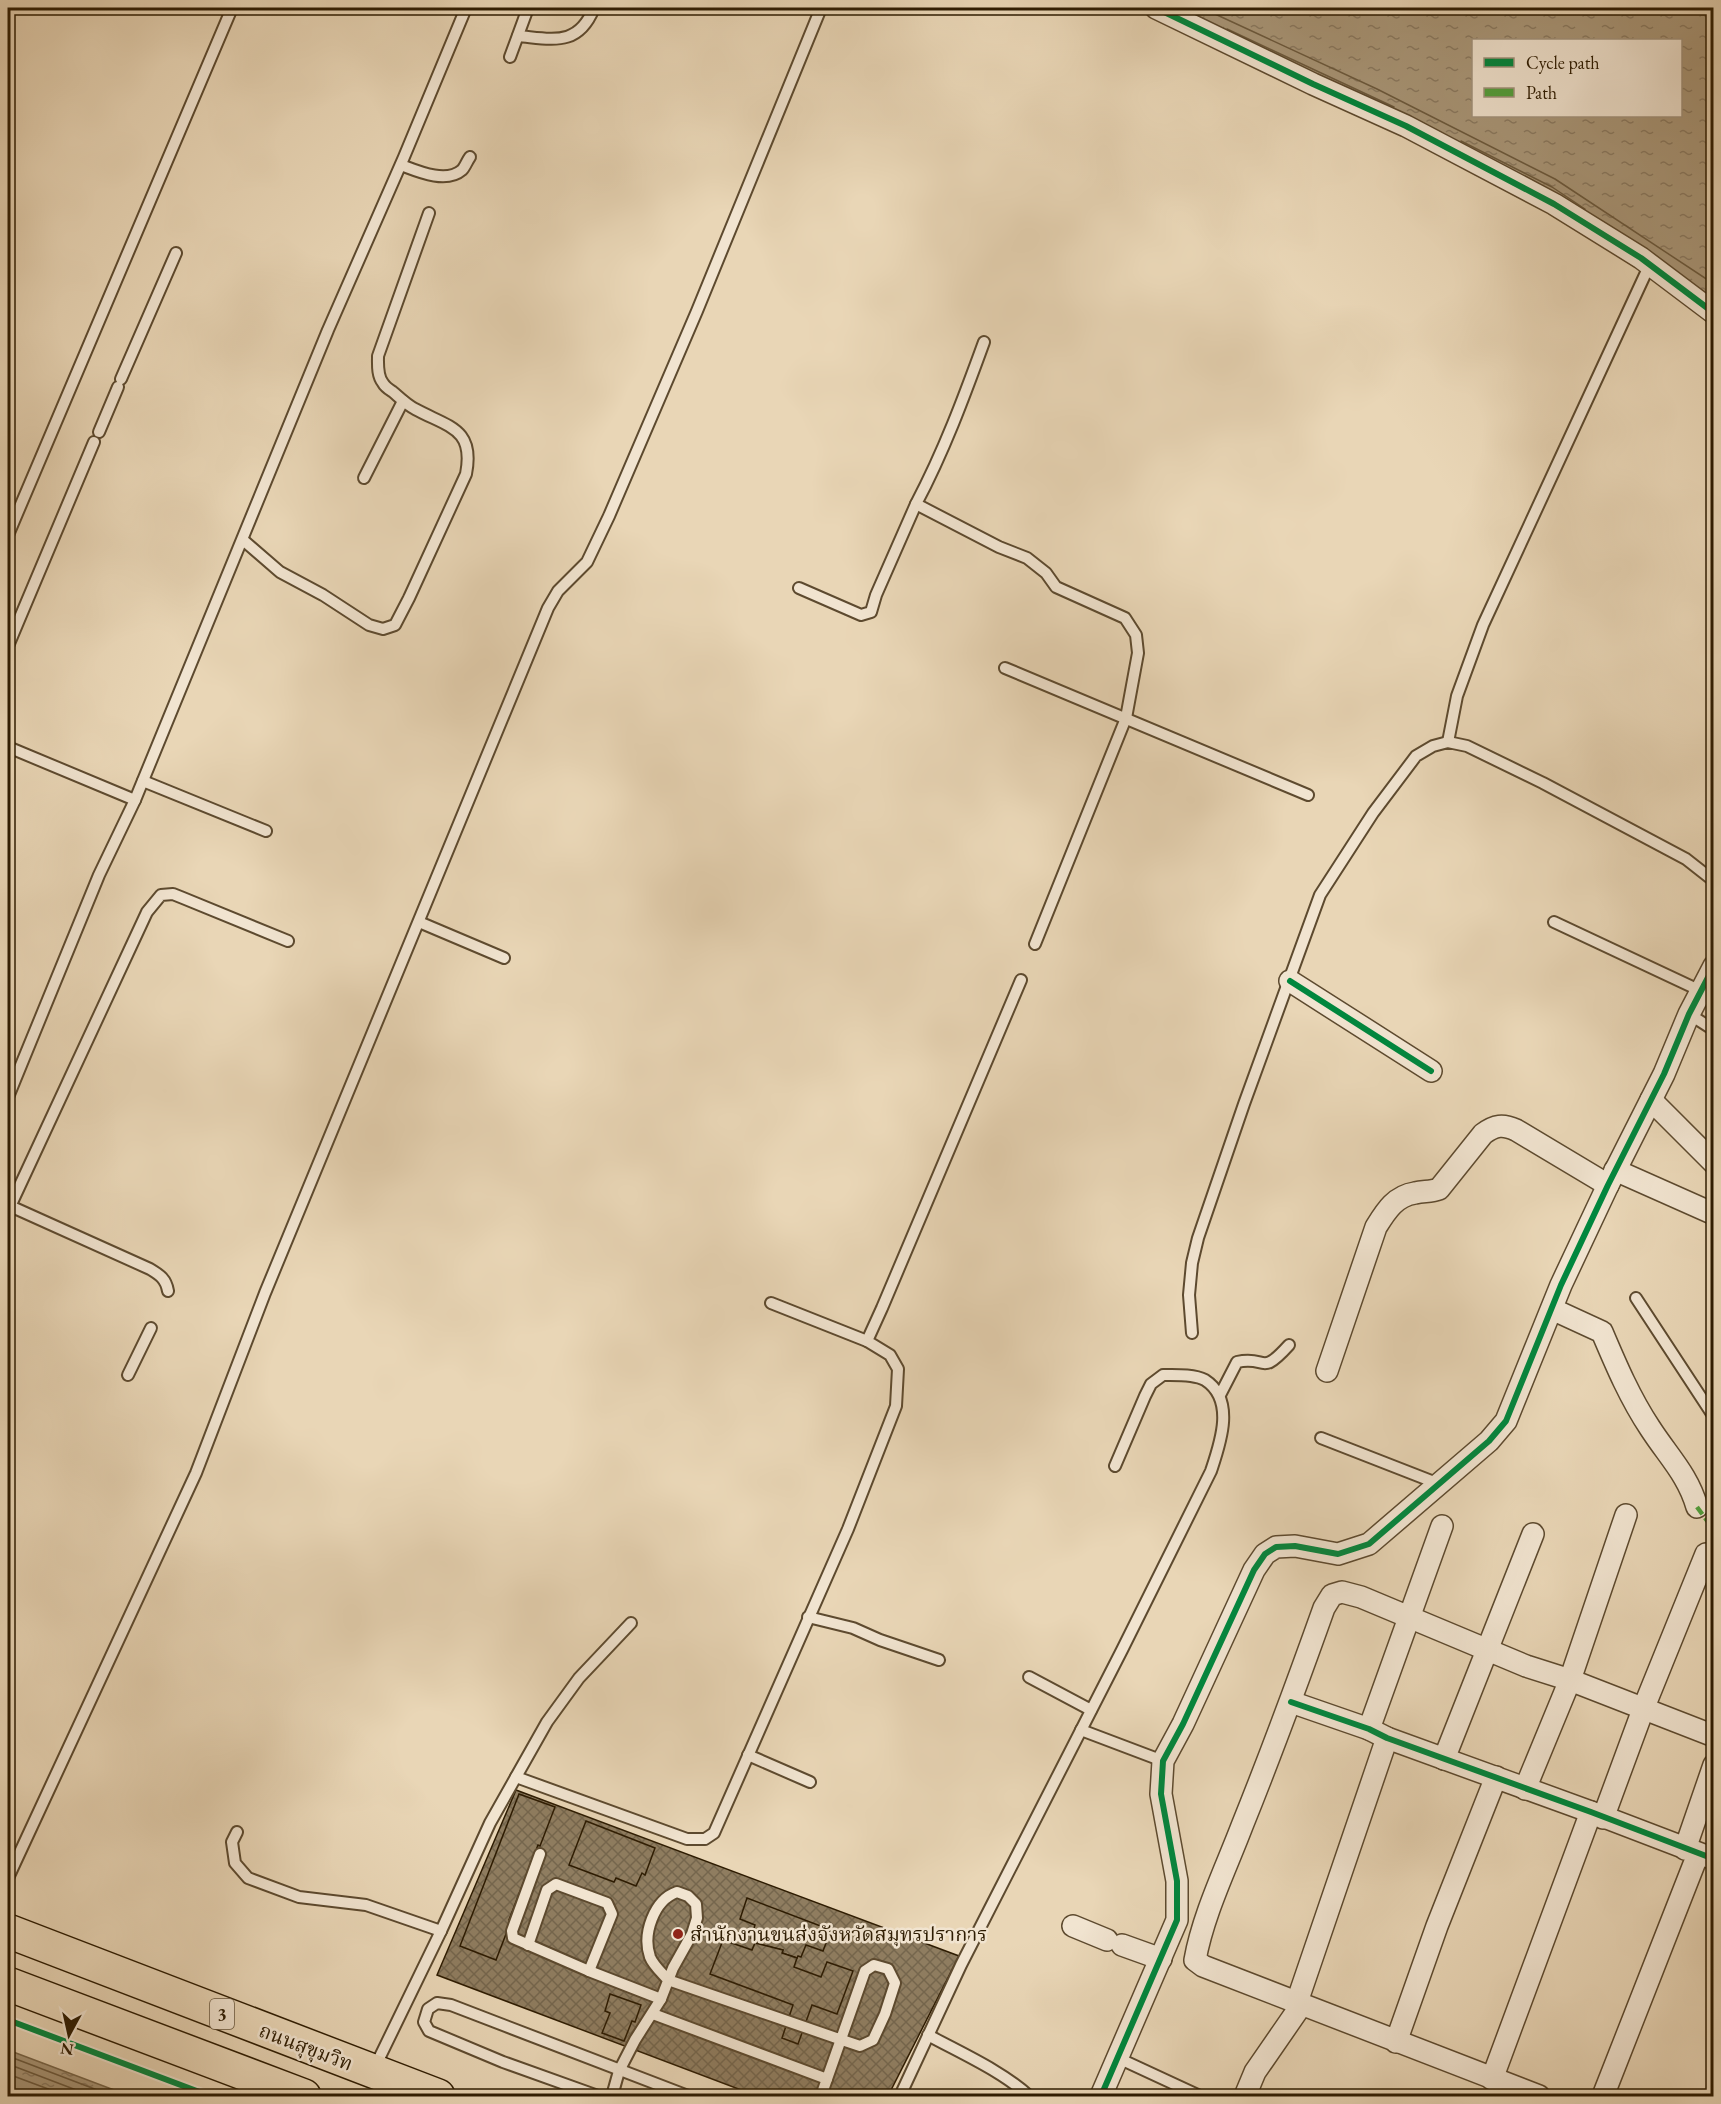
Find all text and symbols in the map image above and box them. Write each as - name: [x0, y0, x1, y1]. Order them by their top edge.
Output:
- legend: [1472, 39, 1682, 117]
- text: Cycle path: [1526, 51, 1600, 74]
- text: Path: [1526, 81, 1557, 104]
- place label: สำนักงานขนส่งจังหวัดสมุทรปราการ: [690, 1921, 987, 1947]
- marker: สำนักงานขนส่งจังหวัดสมุทรปราการ: [671, 1927, 685, 1941]
- road number: 3: [210, 1999, 234, 2029]
- north arrow: [39, 2005, 99, 2065]
- street label: ถนนสุขุมวิท: [255, 2017, 357, 2077]
- text: N: [59, 2038, 75, 2061]

